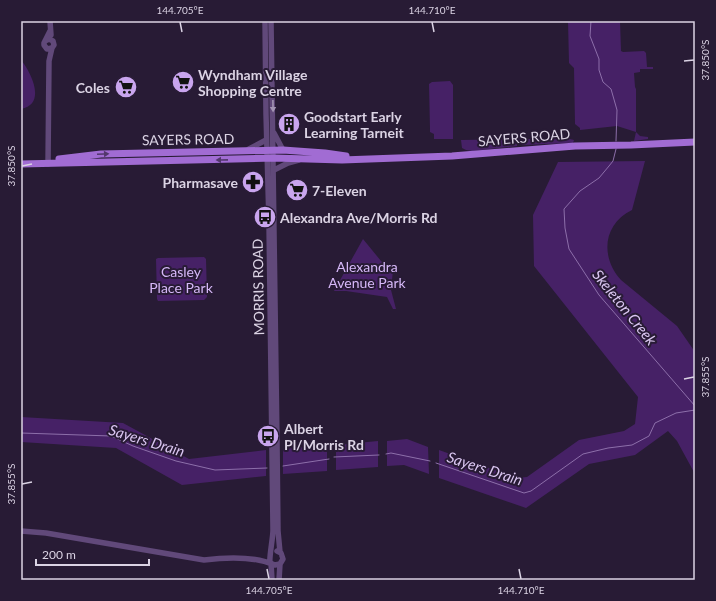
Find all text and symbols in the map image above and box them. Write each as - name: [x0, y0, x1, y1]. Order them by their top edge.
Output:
- text: 144.705°E: [156, 4, 204, 16]
- text: 144.710°E: [408, 4, 456, 16]
- text: 37.850°S: [699, 40, 711, 80]
- place label: Wyndham Village Shopping Centre: [198, 66, 308, 99]
- supermarket icon: Wyndham Village Shopping Centre: [170, 69, 196, 95]
- supermarket icon: Coles: [113, 74, 139, 100]
- place label: Coles: [76, 79, 110, 96]
- one-way arrow: [270, 100, 276, 113]
- place label: Goodstart Early Learning Tarneit: [304, 108, 405, 141]
- building icon: Goodstart Early Learning Tarneit: [276, 111, 302, 137]
- street label: SAYERS ROAD: [477, 125, 571, 149]
- street label: SAYERS ROAD: [142, 130, 234, 148]
- text: 37.850°S: [5, 146, 17, 186]
- one-way arrow: [97, 151, 110, 157]
- one-way arrow: [216, 156, 228, 163]
- pharmacy icon: Pharmasave: [240, 169, 266, 195]
- place label: Pharmasave: [163, 174, 239, 191]
- supermarket icon: 7-Eleven: [284, 177, 310, 203]
- place label: 7-Eleven: [312, 182, 367, 199]
- bus stop icon: Alexandra Ave/Morris Rd: [252, 204, 278, 230]
- place label: Alexandra Ave/Morris Rd: [279, 209, 438, 226]
- street label: MORRIS ROAD: [249, 239, 267, 335]
- park label: Alexandra Avenue Park: [328, 258, 407, 291]
- park label: Casley Place Park: [149, 263, 214, 296]
- water label: Skeleton Creek: [589, 266, 661, 349]
- text: 37.855°S: [699, 357, 711, 397]
- water label: Sayers Drain: [107, 420, 187, 460]
- place label: Albert Pl/Morris Rd: [283, 420, 364, 453]
- bus stop icon: Albert Pl/Morris Rd: [255, 423, 281, 449]
- water label: Sayers Drain: [445, 447, 525, 489]
- text: 37.855°S: [5, 464, 17, 504]
- scale bar: [36, 541, 149, 567]
- text: 200 m: [42, 547, 76, 562]
- text: 144.705°E: [245, 584, 293, 596]
- text: 144.710°E: [497, 584, 545, 596]

